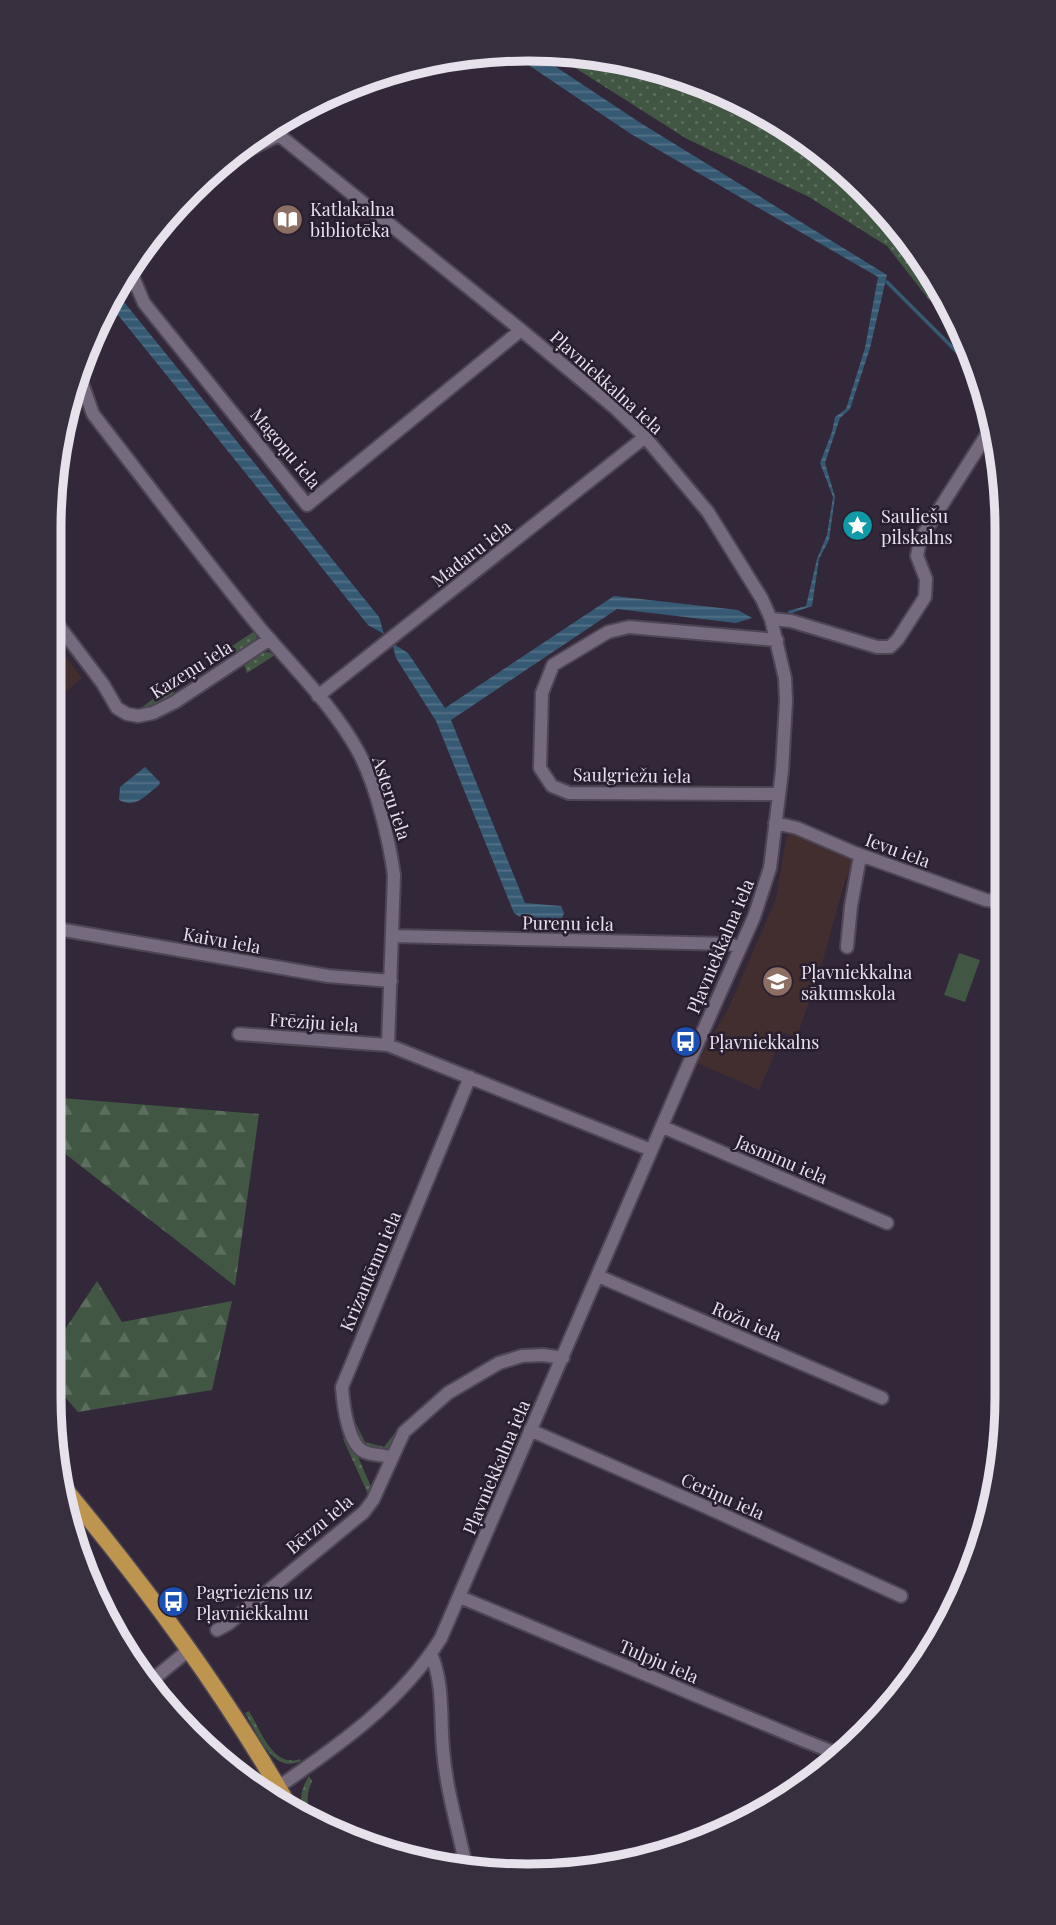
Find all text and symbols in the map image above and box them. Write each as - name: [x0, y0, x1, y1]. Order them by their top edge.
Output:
- place label: Katlakalna bibliotēka: [310, 197, 395, 242]
- library icon: Katlakalna bibliotēka: [270, 202, 304, 236]
- street label: Pļavniekkalna iela: [545, 325, 669, 439]
- street label: Magoņu iela: [245, 403, 327, 493]
- place label: Sauliešu pilskalns: [881, 504, 953, 549]
- place icon: Sauliešu pilskalns: [841, 509, 875, 543]
- street label: Madaru iela: [426, 514, 516, 592]
- street label: Kazeņu iela: [145, 634, 237, 704]
- street label: Asteru iela: [367, 752, 417, 843]
- street label: Saulgriežu iela: [573, 762, 691, 788]
- street label: Ievu iela: [862, 827, 934, 873]
- street label: Pļavniekkalna iela: [681, 875, 759, 1017]
- street label: Pureņu iela: [522, 910, 614, 936]
- street label: Kaivu iela: [181, 921, 263, 959]
- place label: Pļavniekkalna sākumskola: [801, 960, 912, 1005]
- school or university icon: Pļavniekkalna sākumskola: [761, 965, 795, 999]
- street label: Frēziju iela: [269, 1007, 359, 1037]
- bus stop icon: Pļavniekkalns: [669, 1025, 703, 1059]
- place label: Pļavniekkalns: [709, 1030, 819, 1054]
- street label: Jasmīnu iela: [731, 1128, 832, 1189]
- street label: Krizantēmu iela: [334, 1207, 406, 1335]
- street label: Rožu iela: [708, 1296, 786, 1346]
- street label: Pļavniekkalna iela: [457, 1396, 535, 1538]
- street label: Ceriņu iela: [677, 1467, 769, 1525]
- street label: Bērzu iela: [281, 1489, 358, 1559]
- place label: Pagrieziens uz Pļavniekkalnu: [196, 1580, 313, 1625]
- bus stop icon: Pagrieziens uz Pļavniekkalnu: [156, 1585, 190, 1619]
- street label: Tulpju iela: [616, 1633, 702, 1689]

